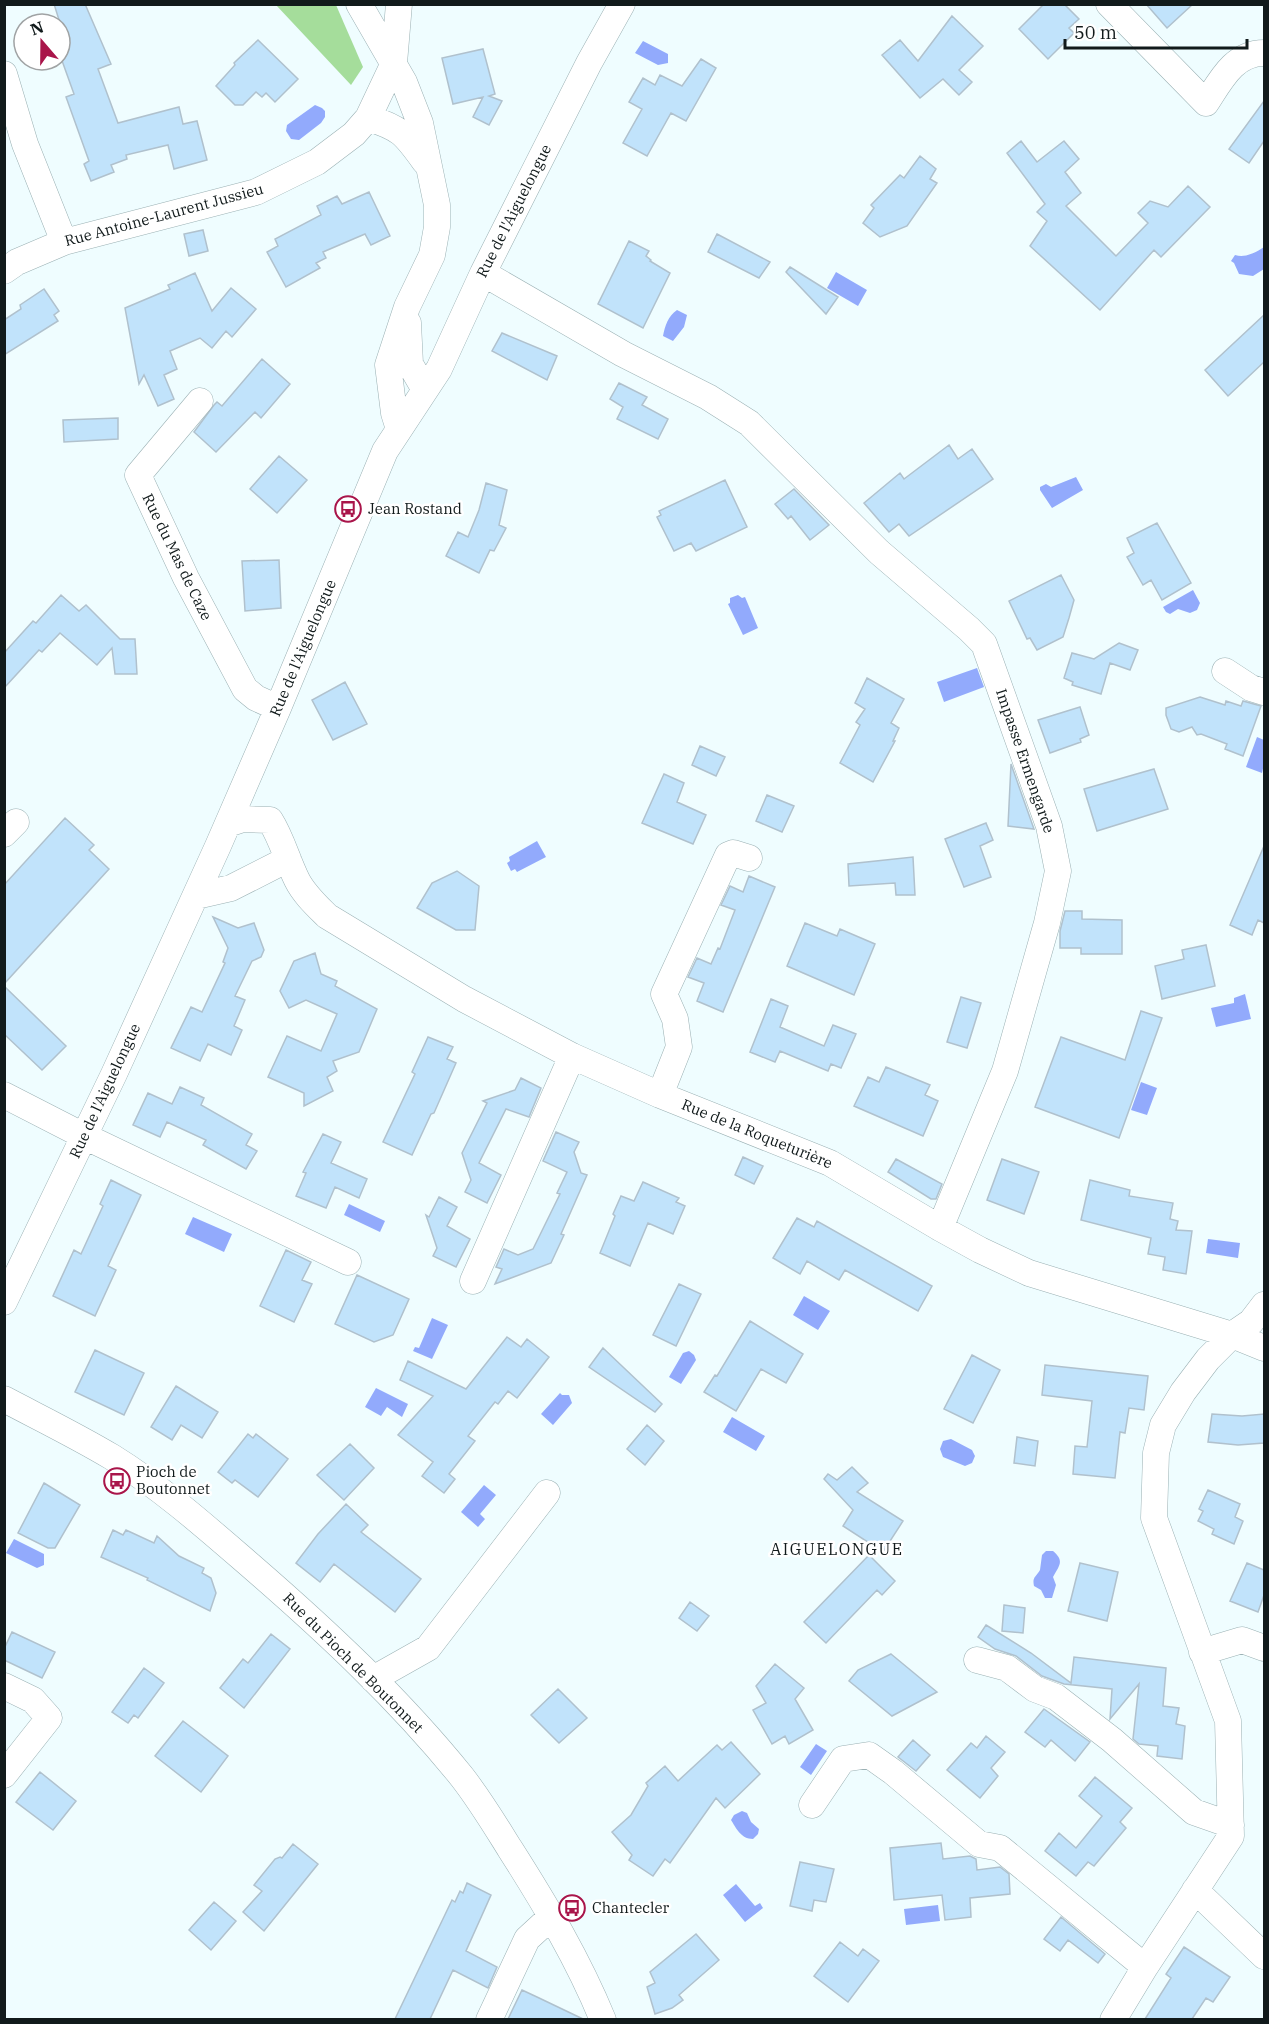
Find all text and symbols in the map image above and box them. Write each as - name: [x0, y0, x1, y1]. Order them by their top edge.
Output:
- north arrow: [12, 12, 72, 72]
- scale bar: [1065, 12, 1246, 50]
- text: N: [28, 16, 46, 39]
- text: 50 m: [1074, 21, 1117, 44]
- street label: Rue de l'Aiguelongue: [472, 141, 555, 280]
- street label: Rue Antoine-Laurent Jussieu: [62, 179, 265, 250]
- street label: Rue du Mas de Caze: [139, 490, 216, 623]
- bus stop icon: Jean Rostand: [333, 494, 363, 524]
- place label: Jean Rostand: [368, 499, 462, 518]
- street label: Rue de l'Aiguelongue: [265, 577, 340, 719]
- street label: Impasse Ermengarde: [992, 686, 1059, 836]
- street label: Rue de l'Aiguelongue: [65, 1020, 144, 1161]
- street label: Rue de la Roqueturière: [679, 1095, 835, 1173]
- place label: Pioch de Boutonnet: [136, 1462, 210, 1498]
- bus stop icon: Pioch de Boutonnet: [102, 1466, 132, 1496]
- district label: AIGUELONGUE: [770, 1539, 904, 1559]
- street label: Rue du Pioch de Boutonnet: [279, 1589, 427, 1737]
- bus stop icon: Chantecler: [557, 1893, 587, 1923]
- place label: Chantecler: [592, 1898, 669, 1917]

